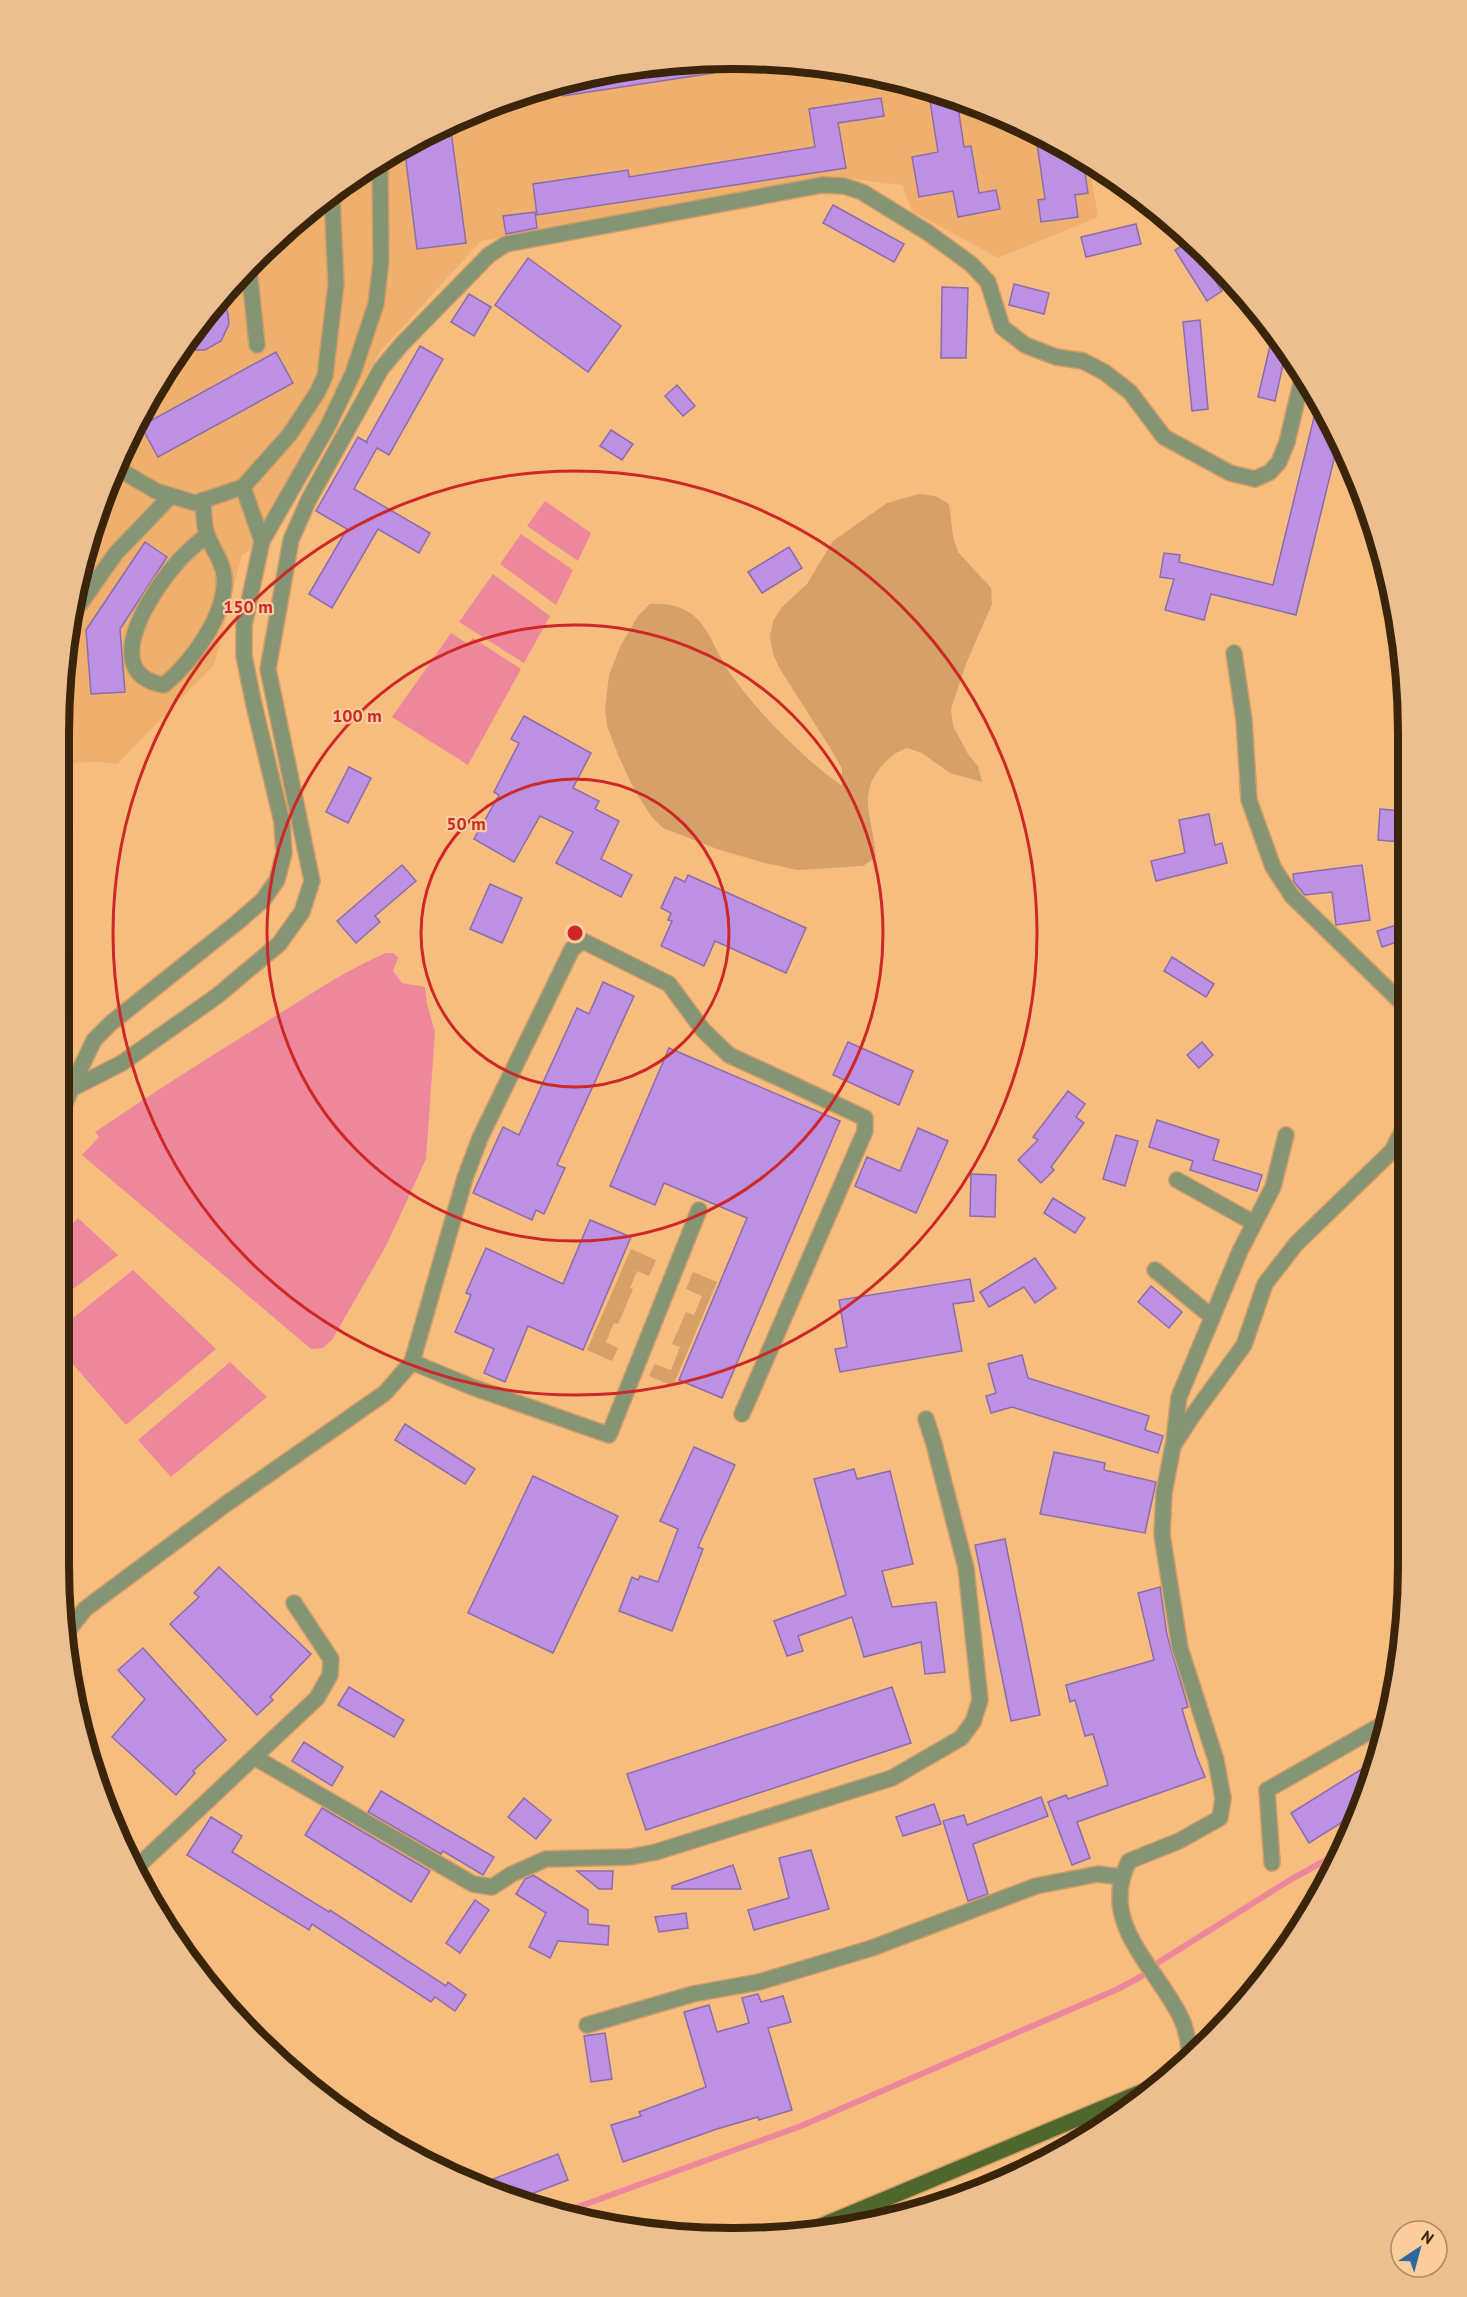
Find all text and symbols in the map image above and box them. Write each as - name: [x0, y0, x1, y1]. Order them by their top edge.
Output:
- text: 150 m: [223, 595, 273, 618]
- text: 100 m: [332, 704, 382, 727]
- text: 50 m: [446, 812, 486, 835]
- centre of rings: [565, 923, 585, 943]
- north arrow: [1389, 2219, 1449, 2279]
- text: N: [1418, 2226, 1438, 2248]

